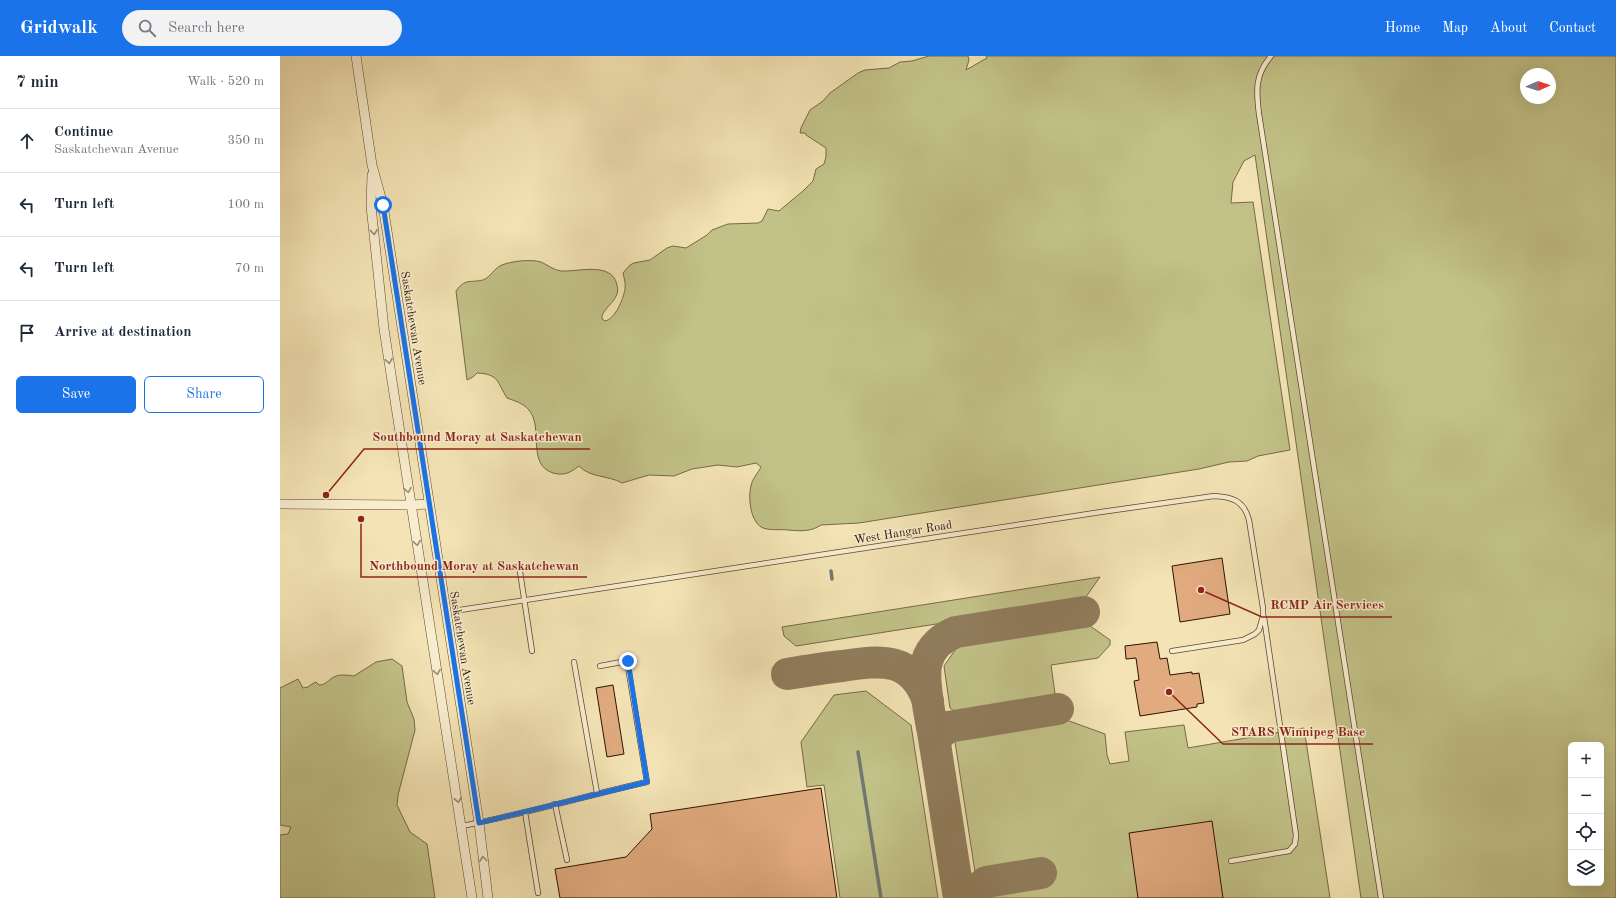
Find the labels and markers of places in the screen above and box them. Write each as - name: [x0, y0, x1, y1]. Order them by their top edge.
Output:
- callout: Southbound Moray at Saskatchewan: [364, 424, 590, 449]
- callout: Northbound Moray at Saskatchewan: [361, 552, 587, 577]
- callout: RCMP Air Services: [1262, 592, 1392, 617]
- callout: STARS Winnipeg Base: [1223, 719, 1373, 744]

